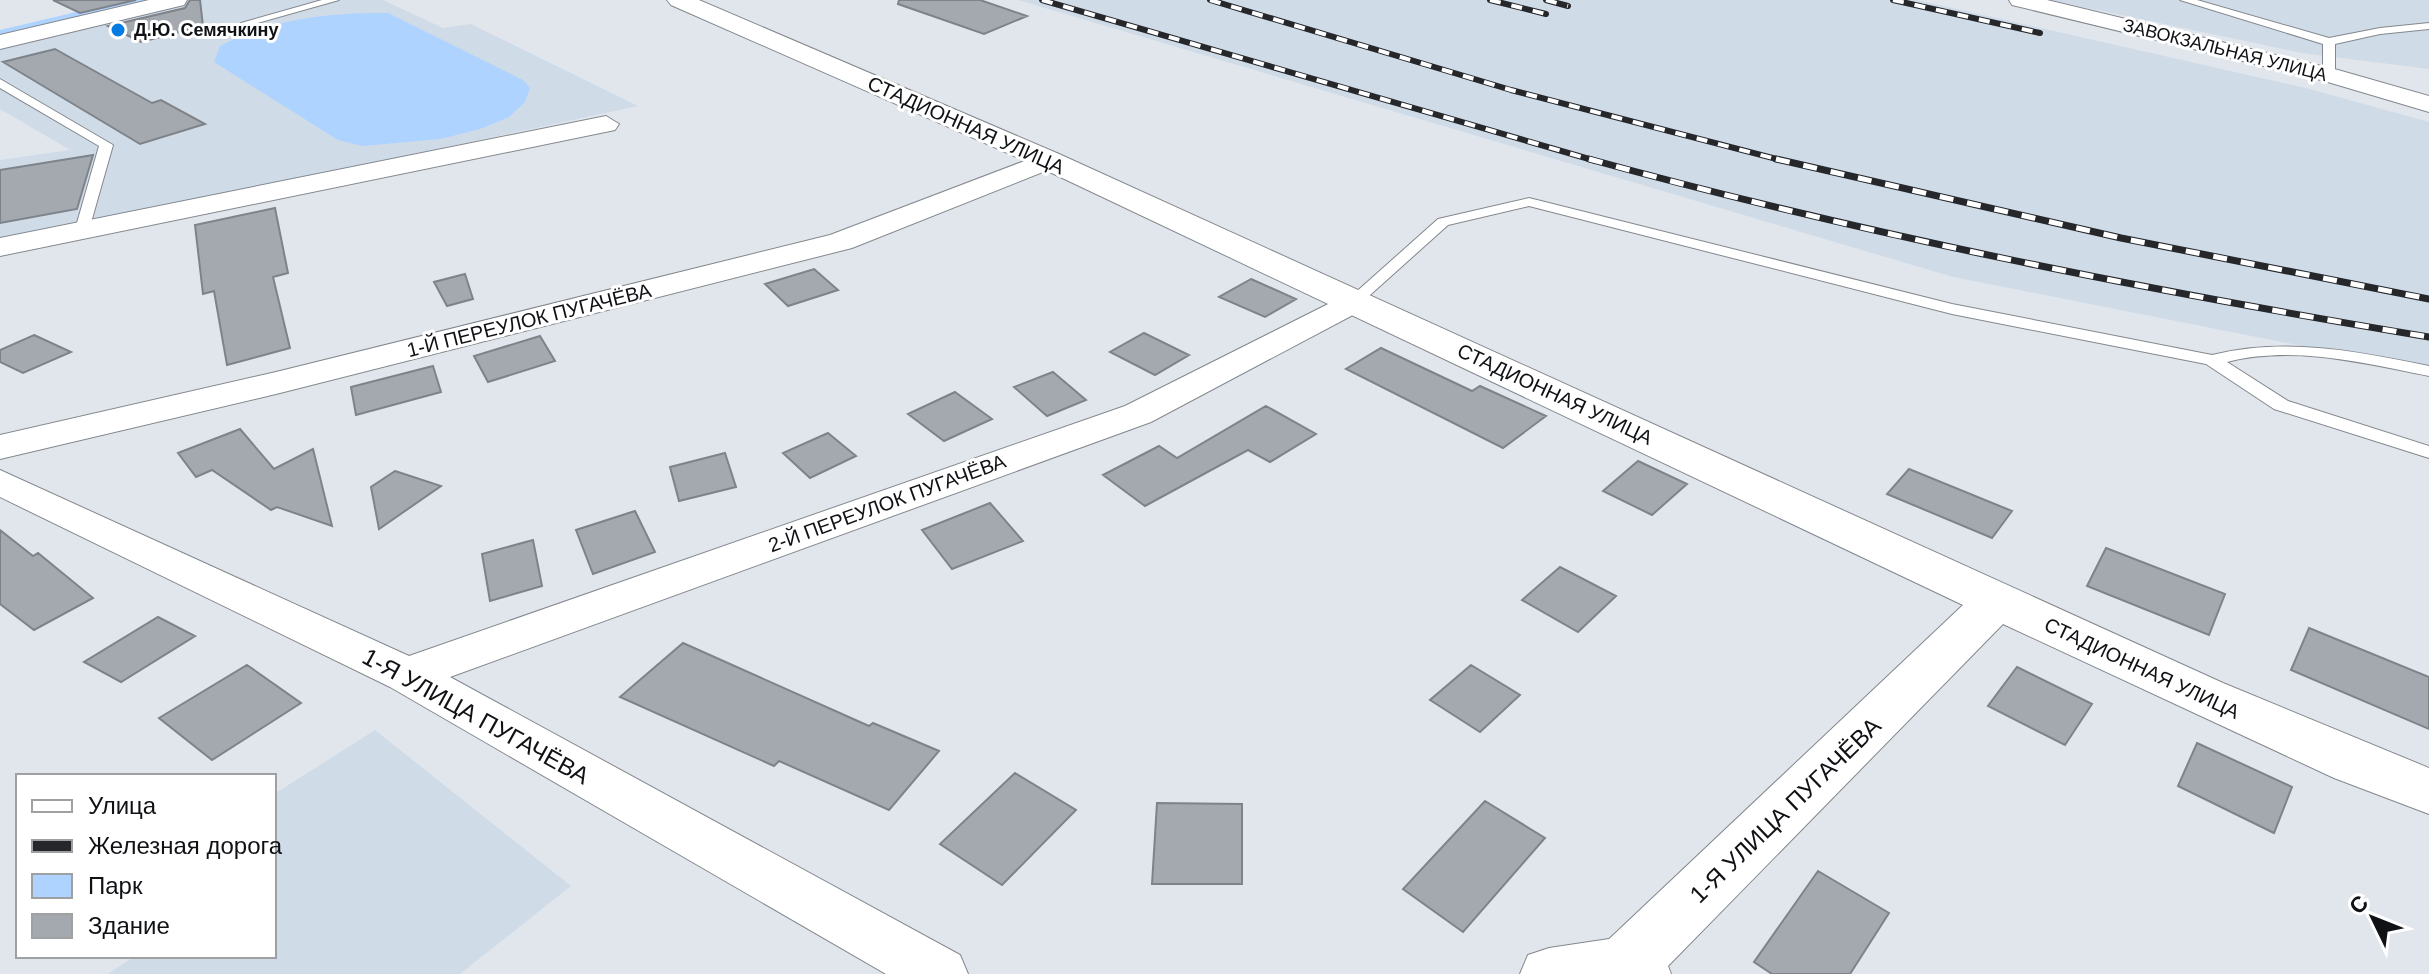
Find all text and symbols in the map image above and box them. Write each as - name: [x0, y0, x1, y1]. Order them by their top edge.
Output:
- street label: ЗАВОКЗАЛЬНАЯ УЛИЦА: [2121, 15, 2329, 85]
- place label: Д.Ю. Семячкину: [134, 20, 278, 40]
- marker: Д.Ю. Семячкину: [109, 21, 127, 39]
- street label: СТАДИОННАЯ УЛИЦА: [864, 72, 1068, 179]
- street label: 1-Й ПЕРЕУЛОК ПУГАЧЁВА: [404, 278, 654, 361]
- street label: СТАДИОННАЯ УЛИЦА: [1454, 339, 1657, 449]
- street label: 2-Й ПЕРЕУЛОК ПУГАЧЁВА: [765, 449, 1009, 556]
- street label: СТАДИОННАЯ УЛИЦА: [2041, 613, 2244, 723]
- street label: 1-Я УЛИЦА ПУГАЧЁВА: [358, 643, 594, 789]
- street label: 1-Я УЛИЦА ПУГАЧЁВА: [1684, 712, 1886, 908]
- legend: [16, 774, 276, 958]
- text: Улица: [88, 792, 157, 819]
- text: Железная дорога: [88, 832, 283, 859]
- text: Парк: [88, 872, 143, 899]
- north arrow: [2333, 878, 2413, 958]
- text: С: [2344, 890, 2373, 919]
- text: Здание: [88, 912, 170, 939]

